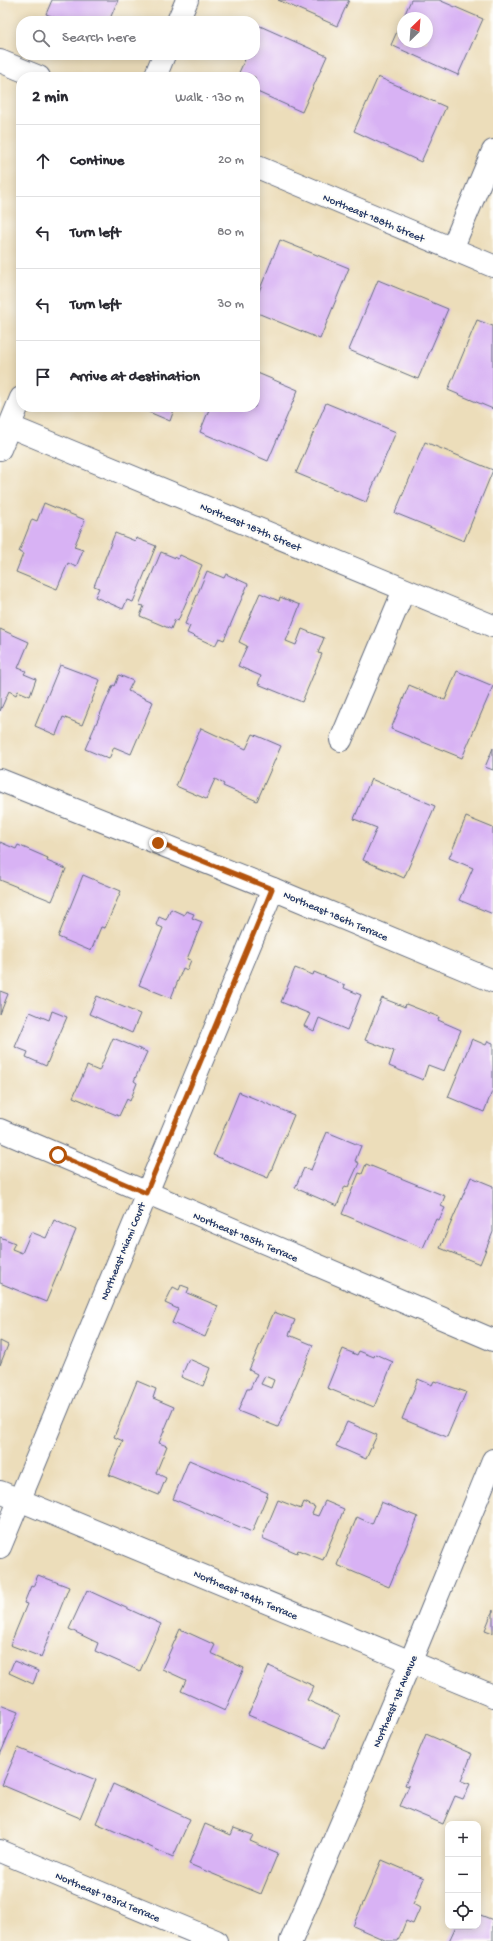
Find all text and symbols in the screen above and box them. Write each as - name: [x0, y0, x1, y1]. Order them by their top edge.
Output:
- north arrow: [397, 12, 433, 48]
- search box: [16, 16, 260, 60]
- icon: search: [30, 27, 52, 49]
- text: Search here: [62, 29, 136, 47]
- text: 2 min: [32, 88, 68, 108]
- text: Walk · 130 m: [175, 91, 244, 106]
- icon: ahead: [32, 150, 54, 172]
- text: Continue: [70, 152, 124, 170]
- text: 20 m: [218, 153, 244, 168]
- street label: Northeast 188th Street: [321, 192, 427, 246]
- icon: left: [32, 222, 54, 244]
- text: Turn left: [70, 224, 121, 242]
- text: 80 m: [217, 225, 244, 240]
- icon: left: [32, 294, 54, 316]
- text: Turn left: [70, 296, 121, 314]
- text: 30 m: [218, 297, 244, 312]
- icon: arrive: [32, 366, 54, 388]
- text: Arrive at destination: [70, 368, 200, 386]
- street label: Northeast 187th Street: [198, 501, 304, 555]
- route end: [149, 834, 167, 852]
- street label: Northeast 186th Terrace: [281, 889, 390, 944]
- route start: [49, 1146, 67, 1164]
- street label: Northeast Miami Court: [99, 1200, 150, 1302]
- street label: Northeast 185th Terrace: [191, 1210, 300, 1265]
- street label: Northeast 184th Terrace: [191, 1568, 299, 1623]
- street label: Northeast 1st Avenue: [371, 1654, 421, 1750]
- map controls: [445, 1821, 481, 1929]
- button: +: [445, 1821, 481, 1857]
- button: −: [445, 1857, 481, 1893]
- street label: Northeast 183rd Terrace: [53, 1870, 162, 1925]
- button: locate: [445, 1893, 481, 1929]

